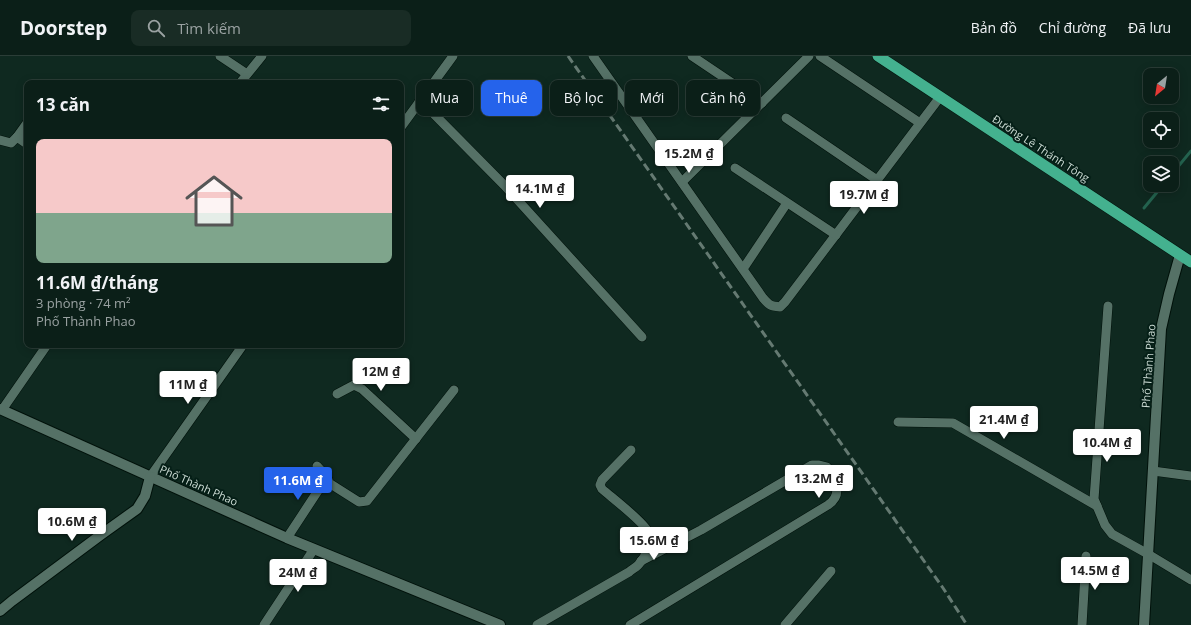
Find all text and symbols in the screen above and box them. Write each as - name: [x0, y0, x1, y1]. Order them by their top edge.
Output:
- search box: [131, 10, 411, 46]
- text: Doorstep: [20, 15, 107, 41]
- icon: search: [145, 17, 167, 39]
- text: Tìm kiếm: [177, 18, 241, 38]
- text: Bản đồ: [971, 18, 1017, 37]
- text: Chỉ đường: [1039, 18, 1106, 37]
- text: Đã lưu: [1128, 18, 1171, 37]
- north arrow: [1143, 68, 1179, 104]
- map controls: [1143, 68, 1179, 192]
- chip: Mua: [416, 80, 473, 116]
- chip: Thuê: [481, 80, 542, 116]
- chip: Bộ lọc: [550, 80, 617, 116]
- chip: Mới: [625, 80, 678, 116]
- chip: Căn hộ: [686, 80, 760, 116]
- text: 13 căn: [36, 93, 90, 116]
- icon: filters: [370, 93, 392, 115]
- street label: Đường Lê Thánh Tông: [990, 111, 1092, 185]
- button: locate: [1143, 112, 1179, 148]
- pin: 15.2M ₫: [652, 140, 726, 174]
- text: 15.2M ₫: [664, 144, 714, 162]
- button: layers: [1143, 156, 1179, 192]
- icon: home: [178, 165, 250, 237]
- pin: 14.1M ₫: [503, 175, 577, 209]
- text: 14.1M ₫: [515, 179, 565, 197]
- pin: 19.7M ₫: [827, 181, 901, 215]
- text: 19.7M ₫: [839, 185, 889, 203]
- text: 11.6M ₫/tháng: [36, 271, 158, 294]
- text: 3 phòng · 74 m²: [36, 294, 131, 312]
- text: Phố Thành Phao: [36, 312, 136, 330]
- street label: Phố Thành Phao: [1138, 323, 1158, 409]
- pin: 12M ₫: [353, 358, 409, 392]
- text: 12M ₫: [362, 362, 400, 380]
- pin: 11M ₫: [160, 371, 216, 405]
- text: 11M ₫: [169, 375, 207, 393]
- pin: 21.4M ₫: [967, 406, 1041, 440]
- text: 21.4M ₫: [979, 410, 1029, 428]
- pin: 10.4M ₫: [1070, 429, 1144, 463]
- text: 10.4M ₫: [1082, 433, 1132, 451]
- street label: Phố Thành Phao: [157, 461, 241, 509]
- pin: 13.2M ₫: [782, 465, 856, 499]
- pin: 11.6M ₫: [261, 467, 335, 501]
- text: 13.2M ₫: [794, 469, 844, 487]
- text: 11.6M ₫: [273, 471, 323, 489]
- pin: 10.6M ₫: [35, 508, 109, 542]
- text: 10.6M ₫: [47, 512, 97, 530]
- pin: 15.6M ₫: [617, 527, 691, 561]
- text: 15.6M ₫: [629, 531, 679, 549]
- pin: 14.5M ₫: [1058, 557, 1132, 591]
- pin: 24M ₫: [270, 559, 326, 593]
- text: 14.5M ₫: [1070, 561, 1120, 579]
- text: 24M ₫: [279, 563, 317, 581]

